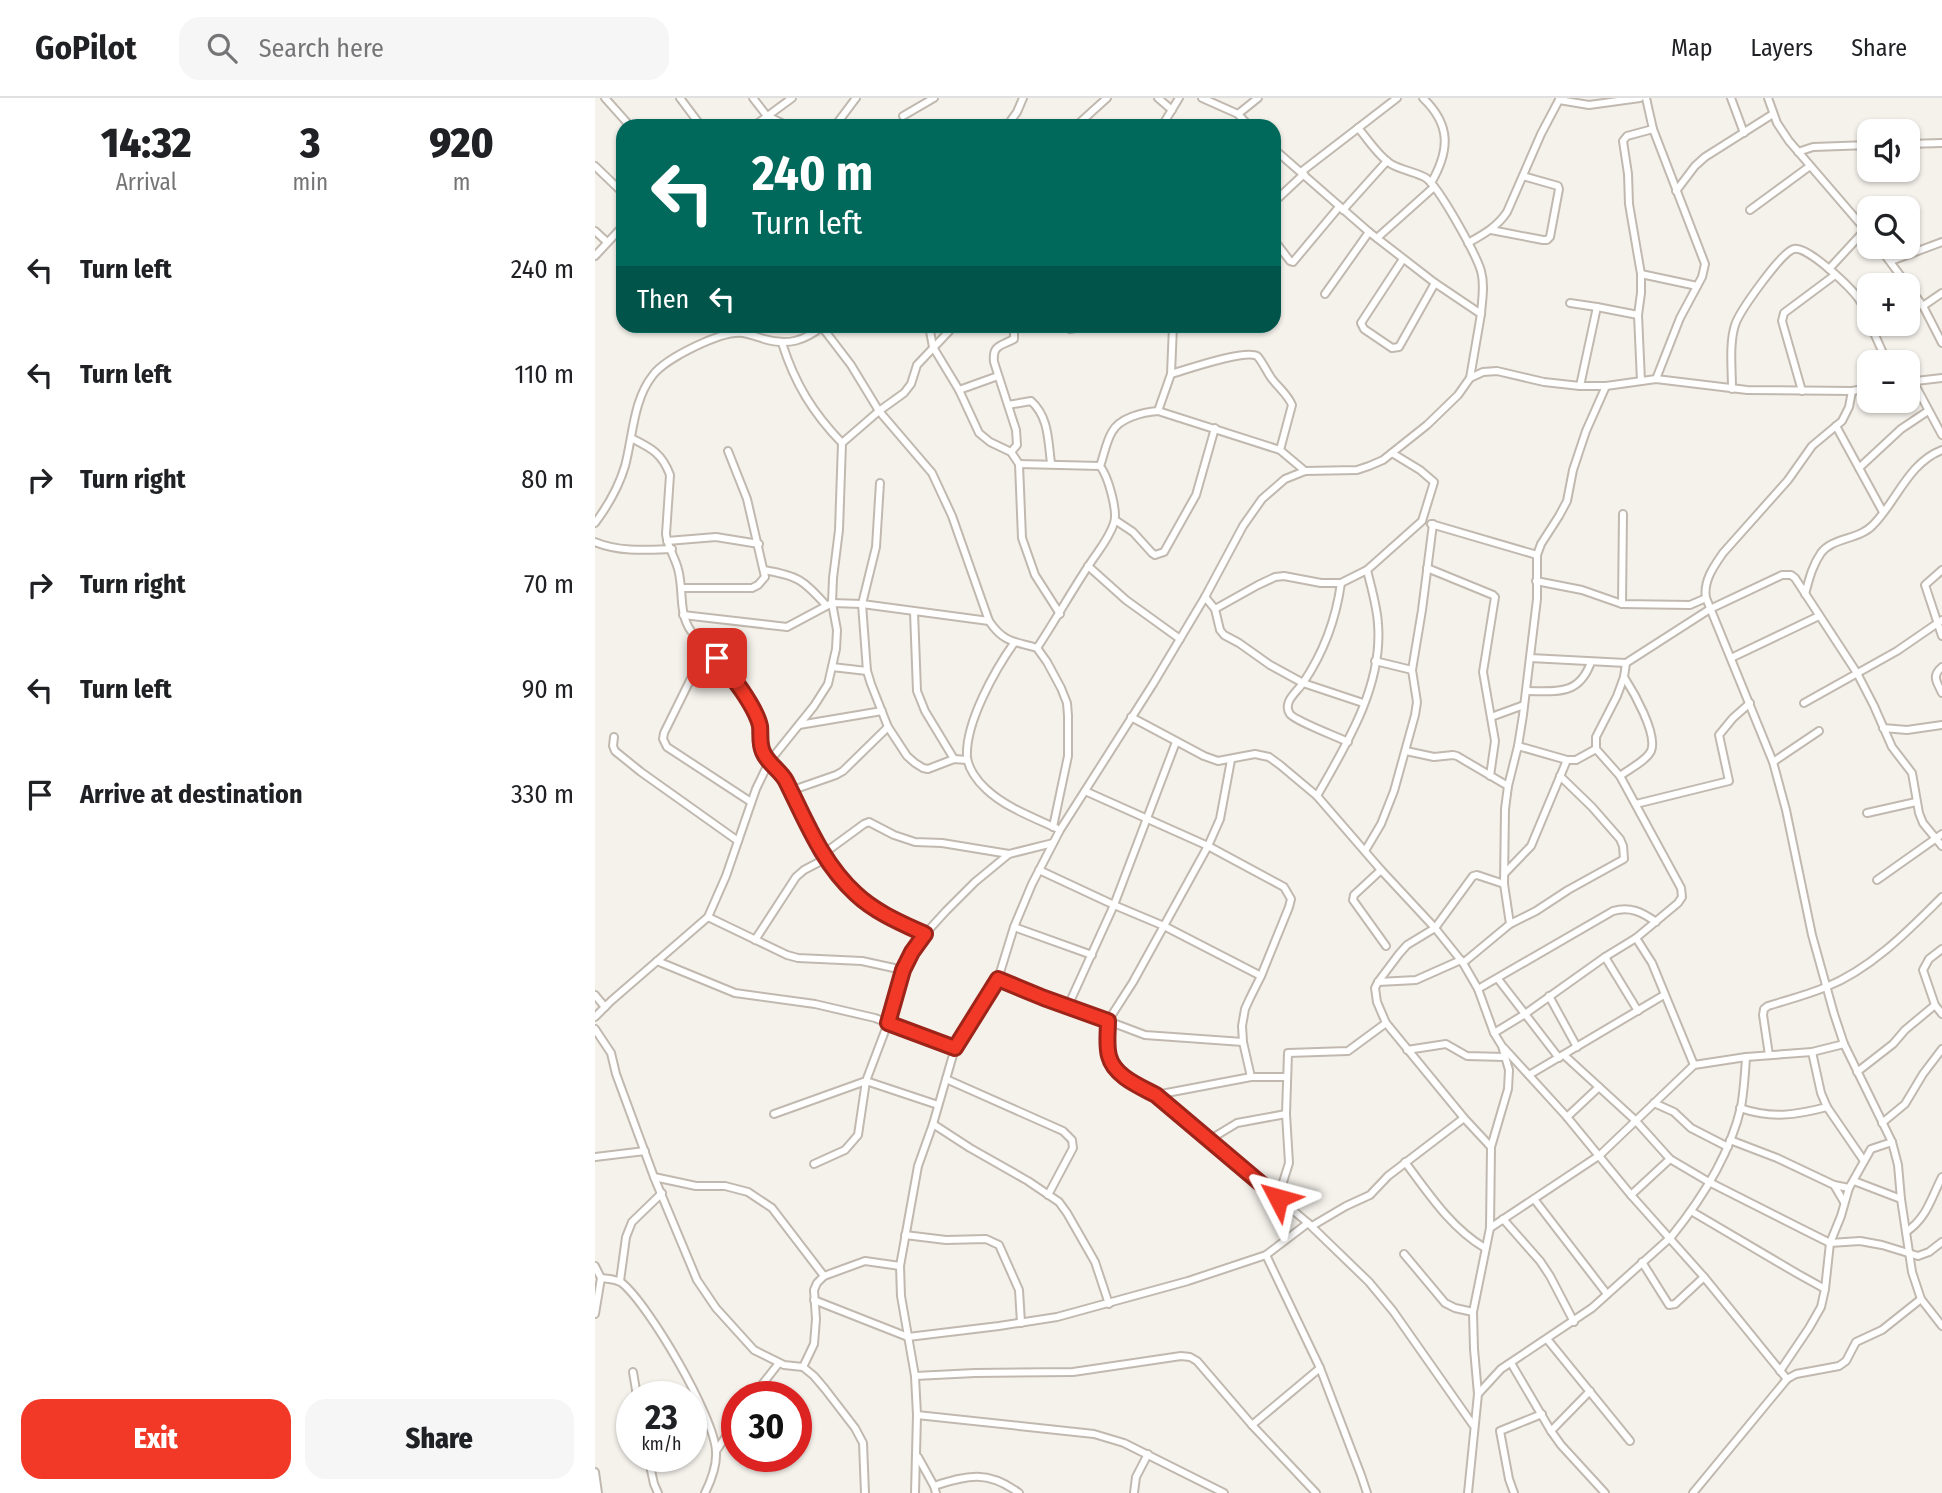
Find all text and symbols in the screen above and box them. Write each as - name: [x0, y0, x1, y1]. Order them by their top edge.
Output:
- search box: [179, 17, 669, 80]
- text: GoPilot: [35, 28, 137, 68]
- icon: search: [203, 29, 241, 67]
- text: Search here: [259, 33, 384, 64]
- text: Map: [1671, 34, 1713, 62]
- text: Layers: [1751, 34, 1813, 62]
- text: Share: [1851, 34, 1907, 62]
- text: 14:32: [101, 118, 191, 168]
- text: 3: [300, 118, 320, 168]
- text: 920: [429, 118, 494, 168]
- map controls: [1857, 119, 1920, 413]
- button: sound: [1857, 119, 1920, 182]
- text: 240 m: [752, 144, 873, 203]
- icon: left: [637, 147, 728, 238]
- text: Arrival: [116, 168, 177, 196]
- text: min: [292, 168, 328, 196]
- text: m: [453, 168, 470, 196]
- button: search: [1857, 196, 1920, 259]
- text: Turn left: [752, 204, 862, 242]
- icon: left: [21, 251, 59, 289]
- text: Turn left: [80, 254, 172, 285]
- text: 240 m: [511, 254, 574, 285]
- button: +: [1857, 273, 1920, 336]
- icon: left: [703, 280, 741, 318]
- text: Then: [637, 284, 689, 315]
- button: −: [1857, 350, 1920, 413]
- icon: left: [21, 356, 59, 394]
- text: Turn left: [80, 359, 172, 390]
- text: 110 m: [514, 359, 574, 390]
- icon: right: [21, 461, 59, 499]
- text: Turn right: [80, 464, 186, 495]
- text: 80 m: [521, 464, 574, 495]
- icon: right: [21, 566, 59, 604]
- text: Turn right: [80, 569, 186, 600]
- text: 70 m: [524, 569, 574, 600]
- pin: [687, 628, 747, 688]
- icon: arrive: [698, 639, 736, 677]
- icon: left: [21, 671, 59, 709]
- text: Turn left: [80, 674, 172, 705]
- text: 90 m: [522, 674, 574, 705]
- icon: arrive: [21, 776, 59, 814]
- text: Arrive at destination: [80, 779, 303, 810]
- text: 330 m: [511, 779, 574, 810]
- position arrow: [1241, 1161, 1315, 1235]
- speed limit sign: 30: [721, 1381, 812, 1472]
- text: 23: [645, 1396, 678, 1438]
- button: Exit: [21, 1399, 291, 1479]
- button: Share: [305, 1399, 574, 1479]
- text: km/h: [641, 1433, 682, 1455]

